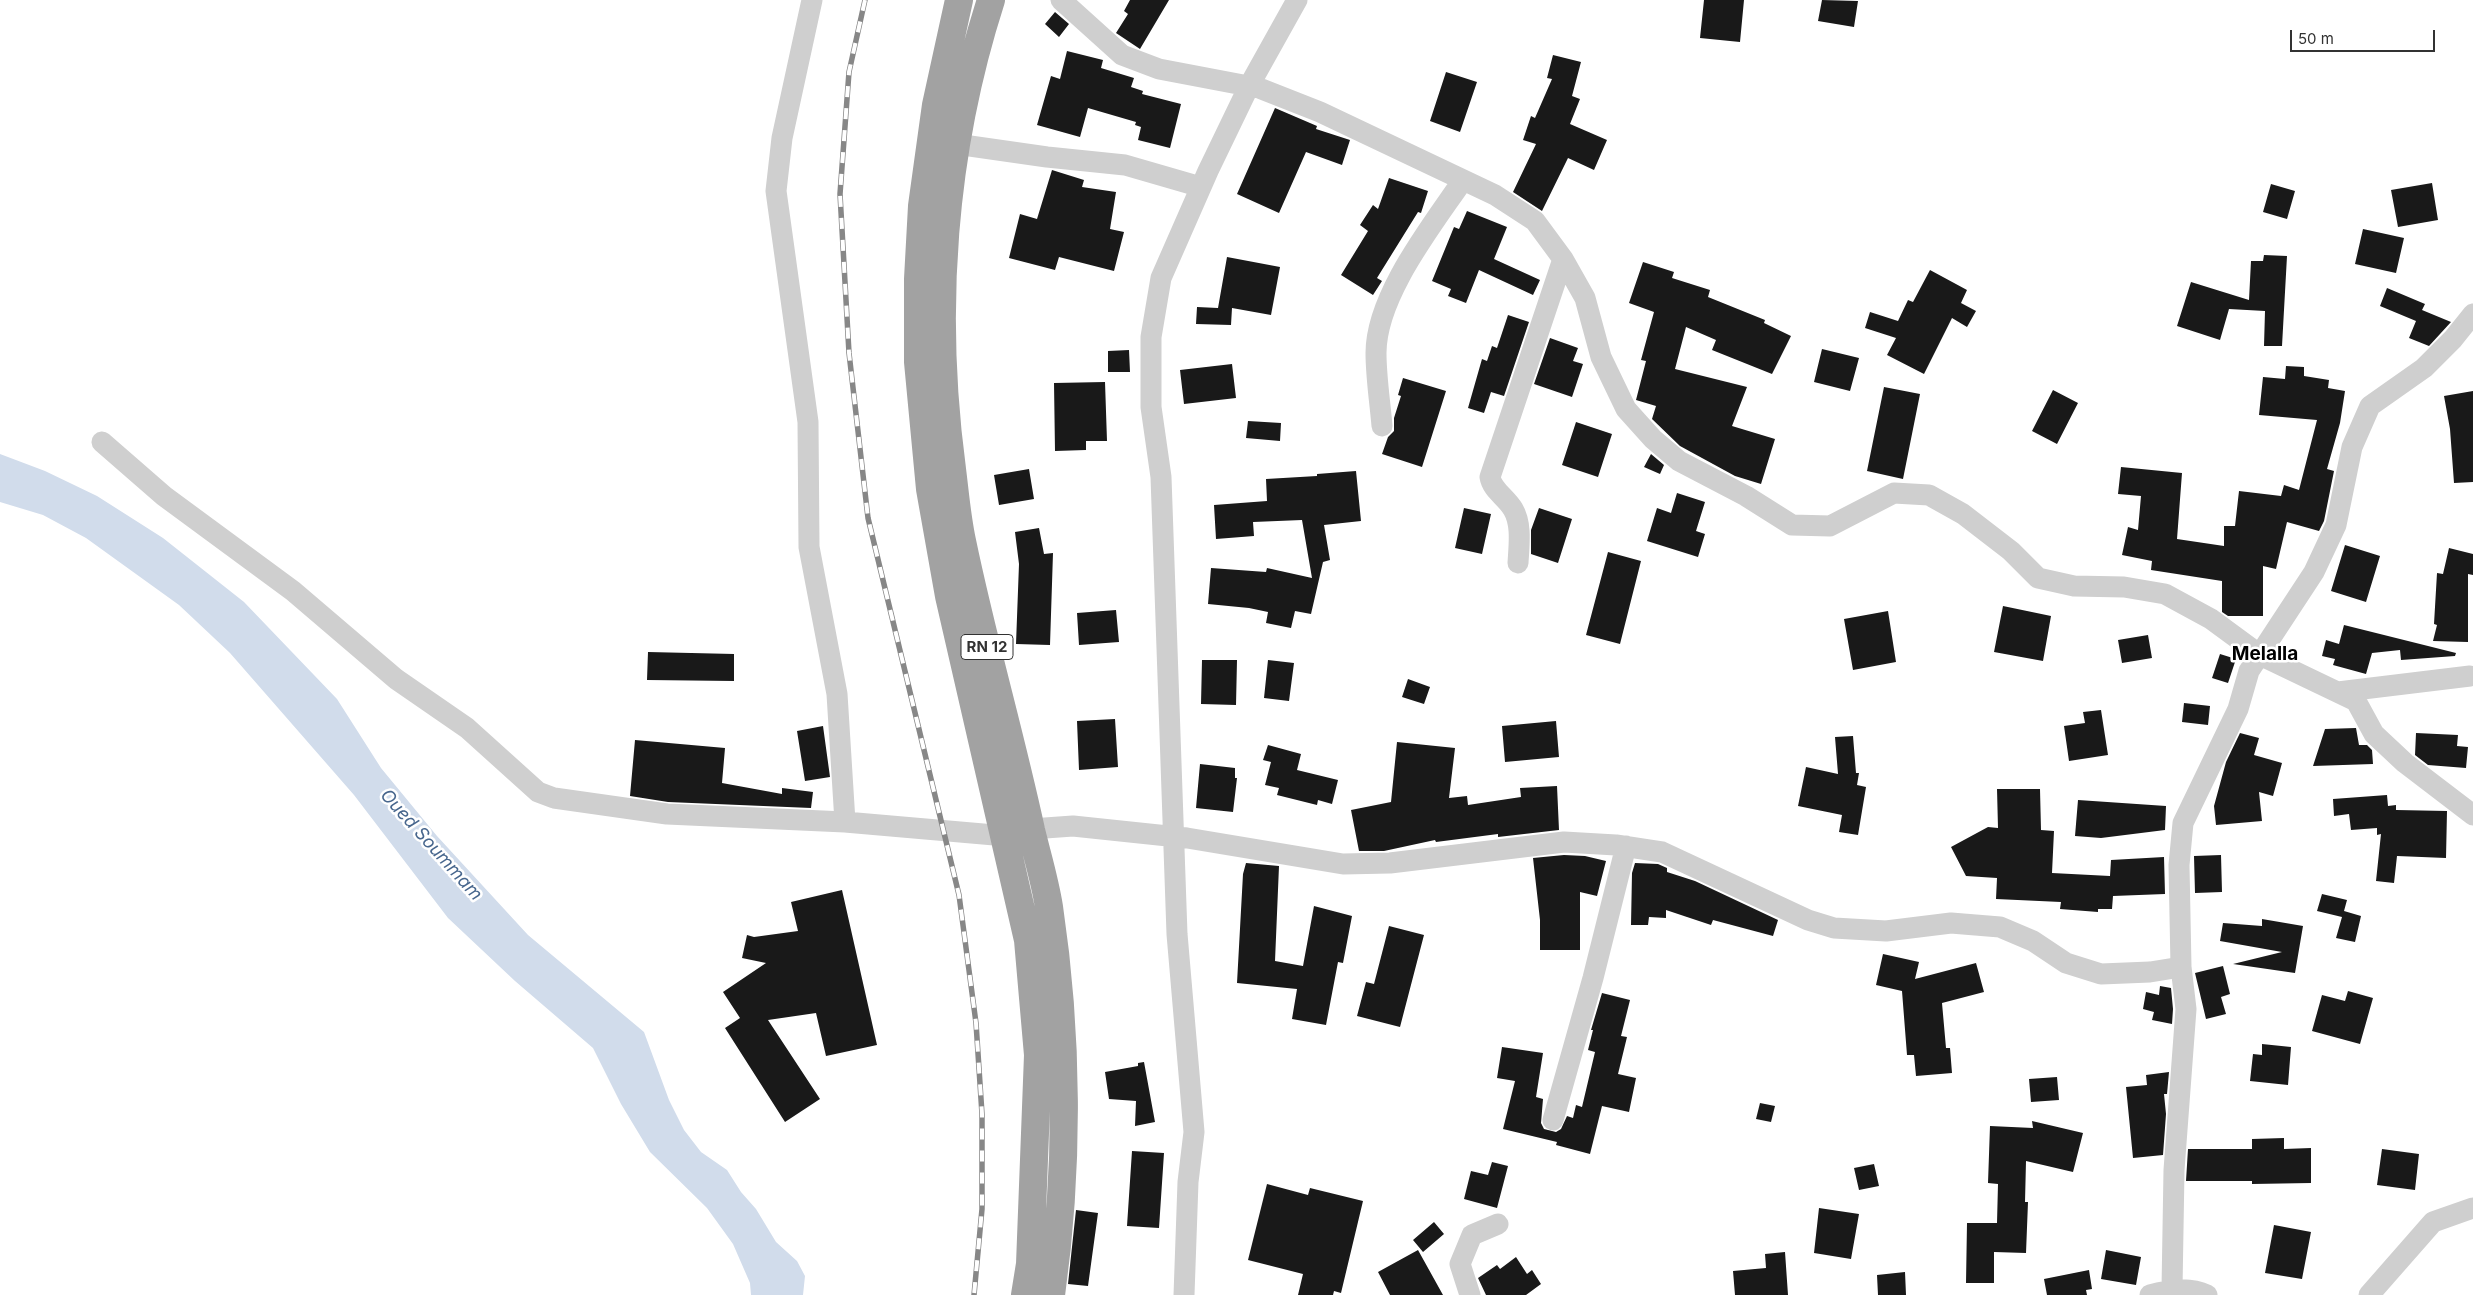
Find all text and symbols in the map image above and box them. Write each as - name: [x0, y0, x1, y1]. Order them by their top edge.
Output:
- scale bar: [2293, 20, 2438, 52]
- text: 50 m: [2298, 29, 2334, 48]
- road number: RN 12: [961, 634, 1013, 660]
- district label: Melalla: [2232, 643, 2298, 665]
- water label: Oued Soummam: [375, 785, 487, 905]

